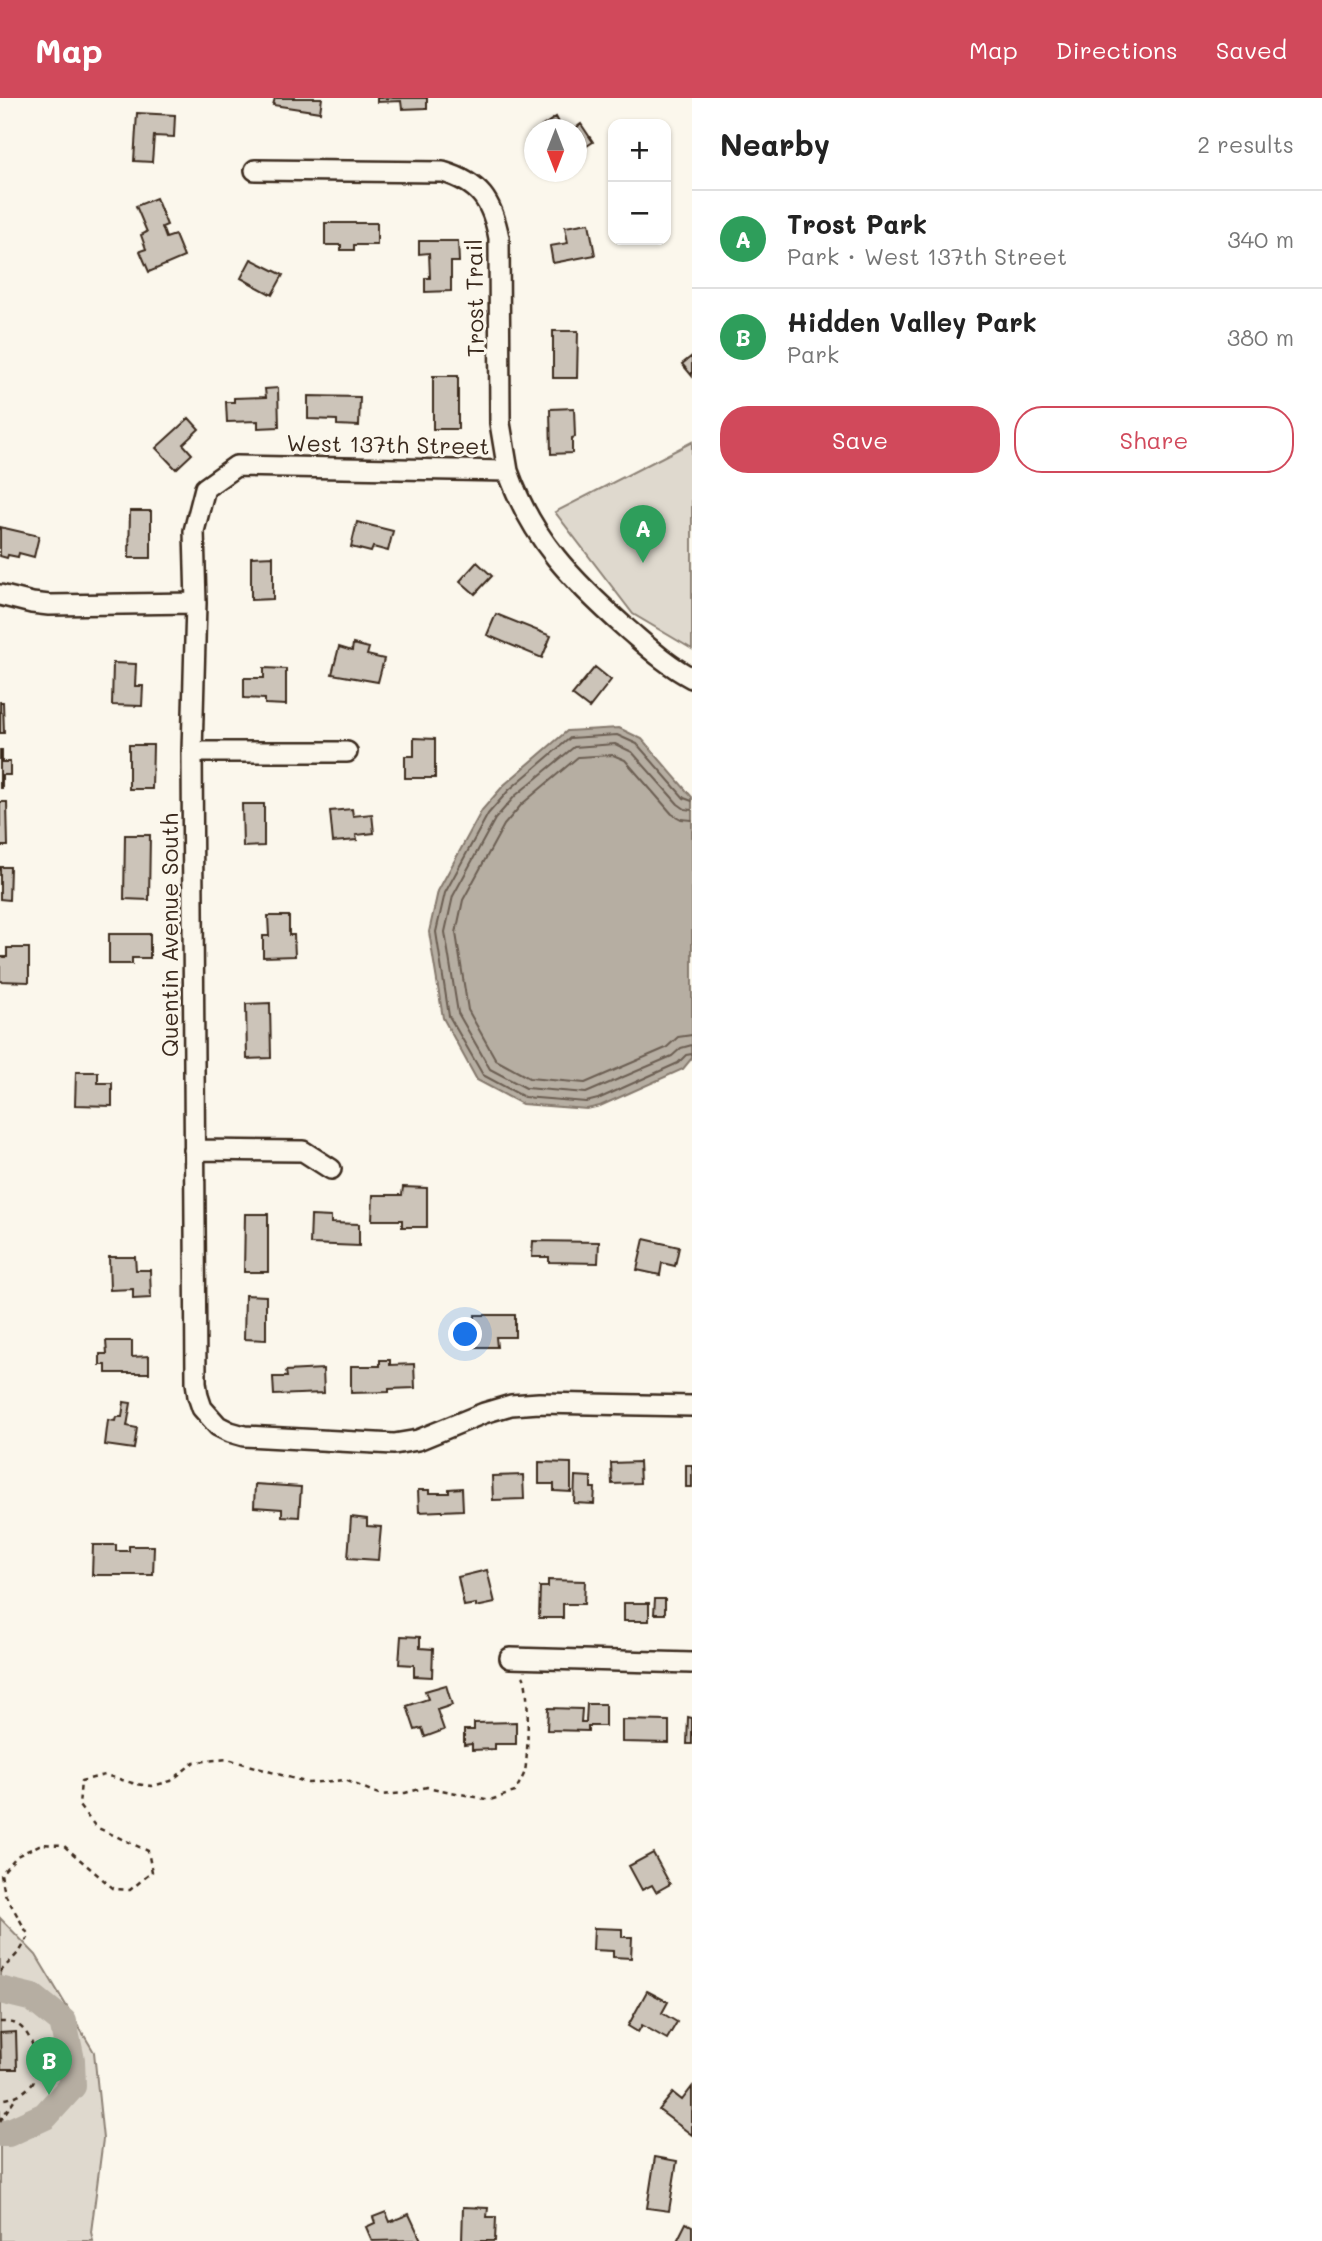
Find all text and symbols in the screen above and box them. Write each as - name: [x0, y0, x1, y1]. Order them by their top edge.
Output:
- text: Map: [35, 28, 103, 71]
- text: Map: [969, 34, 1018, 65]
- text: Directions: [1056, 34, 1178, 65]
- text: Saved: [1216, 34, 1287, 65]
- north arrow: [524, 119, 587, 182]
- map controls: [608, 119, 671, 245]
- button: +: [608, 119, 671, 182]
- text: Nearby: [720, 124, 830, 164]
- text: 2 results: [1197, 129, 1294, 159]
- button: −: [608, 182, 671, 245]
- text: Trost Park: [787, 207, 927, 241]
- text: A: [735, 224, 751, 254]
- text: 340 m: [1227, 224, 1294, 254]
- street label: Trost Trail: [458, 239, 490, 357]
- text: Park · West 137th Street: [787, 241, 1067, 271]
- text: Hidden Valley Park: [787, 305, 1037, 339]
- text: B: [735, 322, 751, 352]
- text: 380 m: [1227, 322, 1294, 352]
- text: Park: [787, 339, 839, 369]
- button: Save: [720, 406, 1000, 473]
- button: Share: [1014, 406, 1294, 473]
- street label: West 137th Street: [286, 427, 490, 461]
- pin: A: [620, 505, 666, 563]
- street label: Quentin Avenue South: [154, 813, 184, 1057]
- your location: [448, 1317, 482, 1351]
- pin: B: [26, 2037, 72, 2095]

